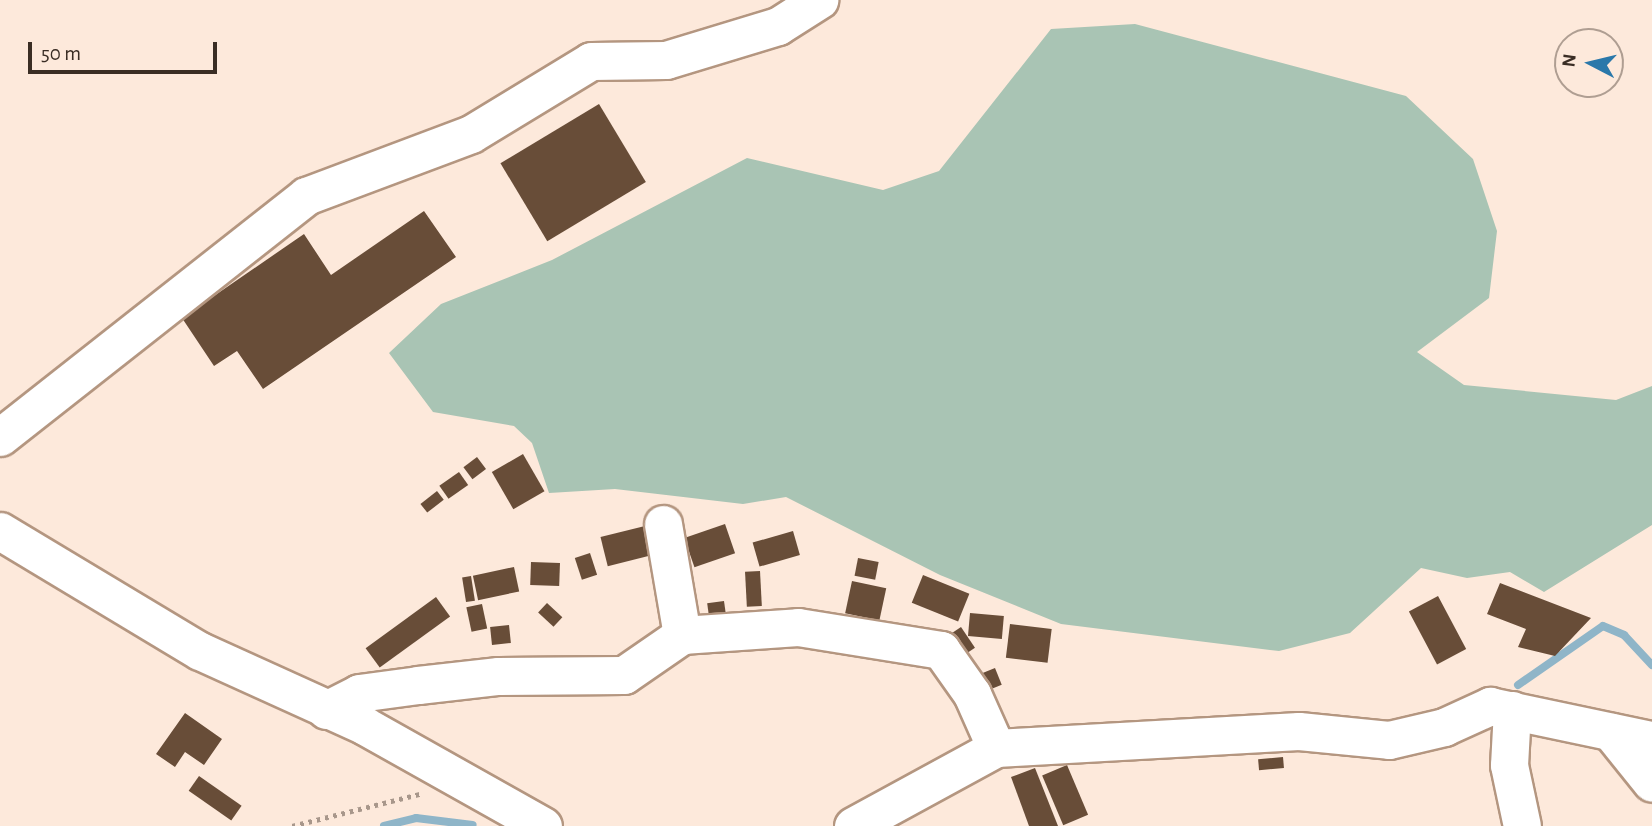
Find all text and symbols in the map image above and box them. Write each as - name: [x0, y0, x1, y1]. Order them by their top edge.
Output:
- scale bar: [32, 28, 220, 72]
- north arrow: [1554, 28, 1624, 98]
- text: 50 m: [41, 43, 81, 64]
- text: N: [1559, 53, 1580, 68]

